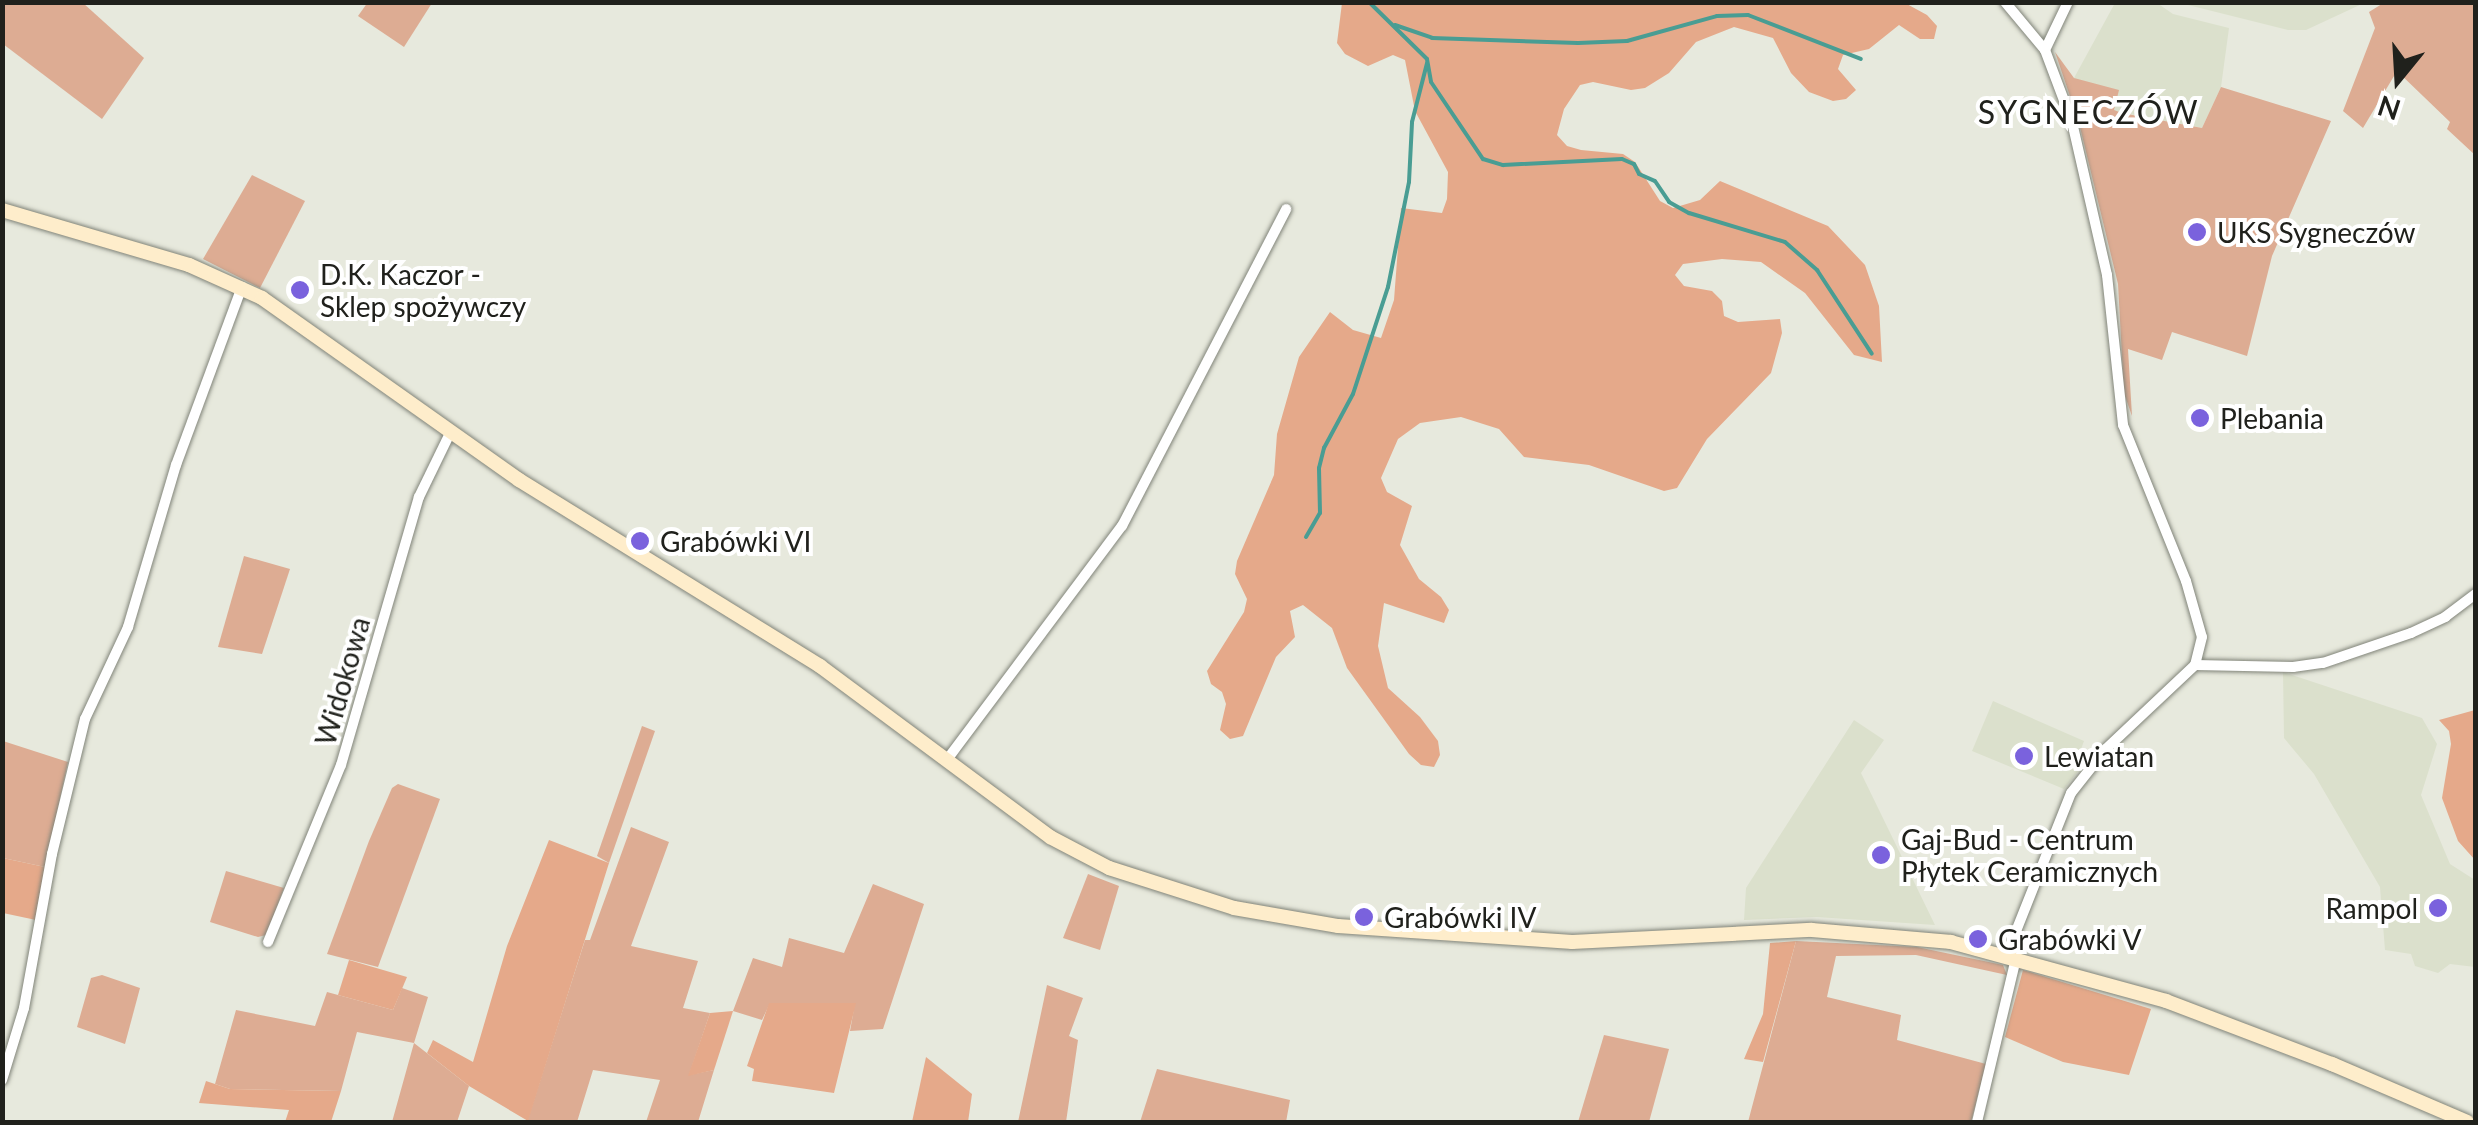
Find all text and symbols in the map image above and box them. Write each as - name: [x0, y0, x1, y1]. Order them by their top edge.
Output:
- north arrow: [2348, 30, 2448, 130]
- text: N: [2373, 89, 2404, 128]
- district label: SYGNECZÓW: [1978, 93, 2200, 131]
- place label: UKS Sygneczów: [2217, 215, 2415, 249]
- marker: UKS Sygneczów: [2186, 221, 2208, 243]
- place label: D.K. Kaczor - Sklep spożywczy: [320, 257, 526, 323]
- marker: D.K. Kaczor - Sklep spożywczy: [289, 279, 311, 301]
- place label: Plebania: [2220, 401, 2324, 435]
- marker: Plebania: [2189, 407, 2211, 429]
- place label: Grabówki VI: [660, 524, 812, 558]
- marker: Grabówki VI: [629, 530, 651, 552]
- street label: Widokowa: [308, 613, 376, 749]
- place label: Lewiatan: [2044, 739, 2154, 773]
- marker: Lewiatan: [2013, 745, 2035, 767]
- place label: Gaj-Bud - Centrum Płytek Ceramicznych: [1901, 822, 2158, 888]
- marker: Gaj-Bud - Centrum Płytek Ceramicznych: [1870, 844, 1892, 866]
- place label: Rampol: [2326, 891, 2418, 925]
- marker: Rampol: [2427, 897, 2449, 919]
- place label: Grabówki IV: [1384, 900, 1536, 934]
- marker: Grabówki IV: [1353, 906, 1375, 928]
- place label: Grabówki V: [1998, 922, 2143, 956]
- marker: Grabówki V: [1967, 928, 1989, 950]

